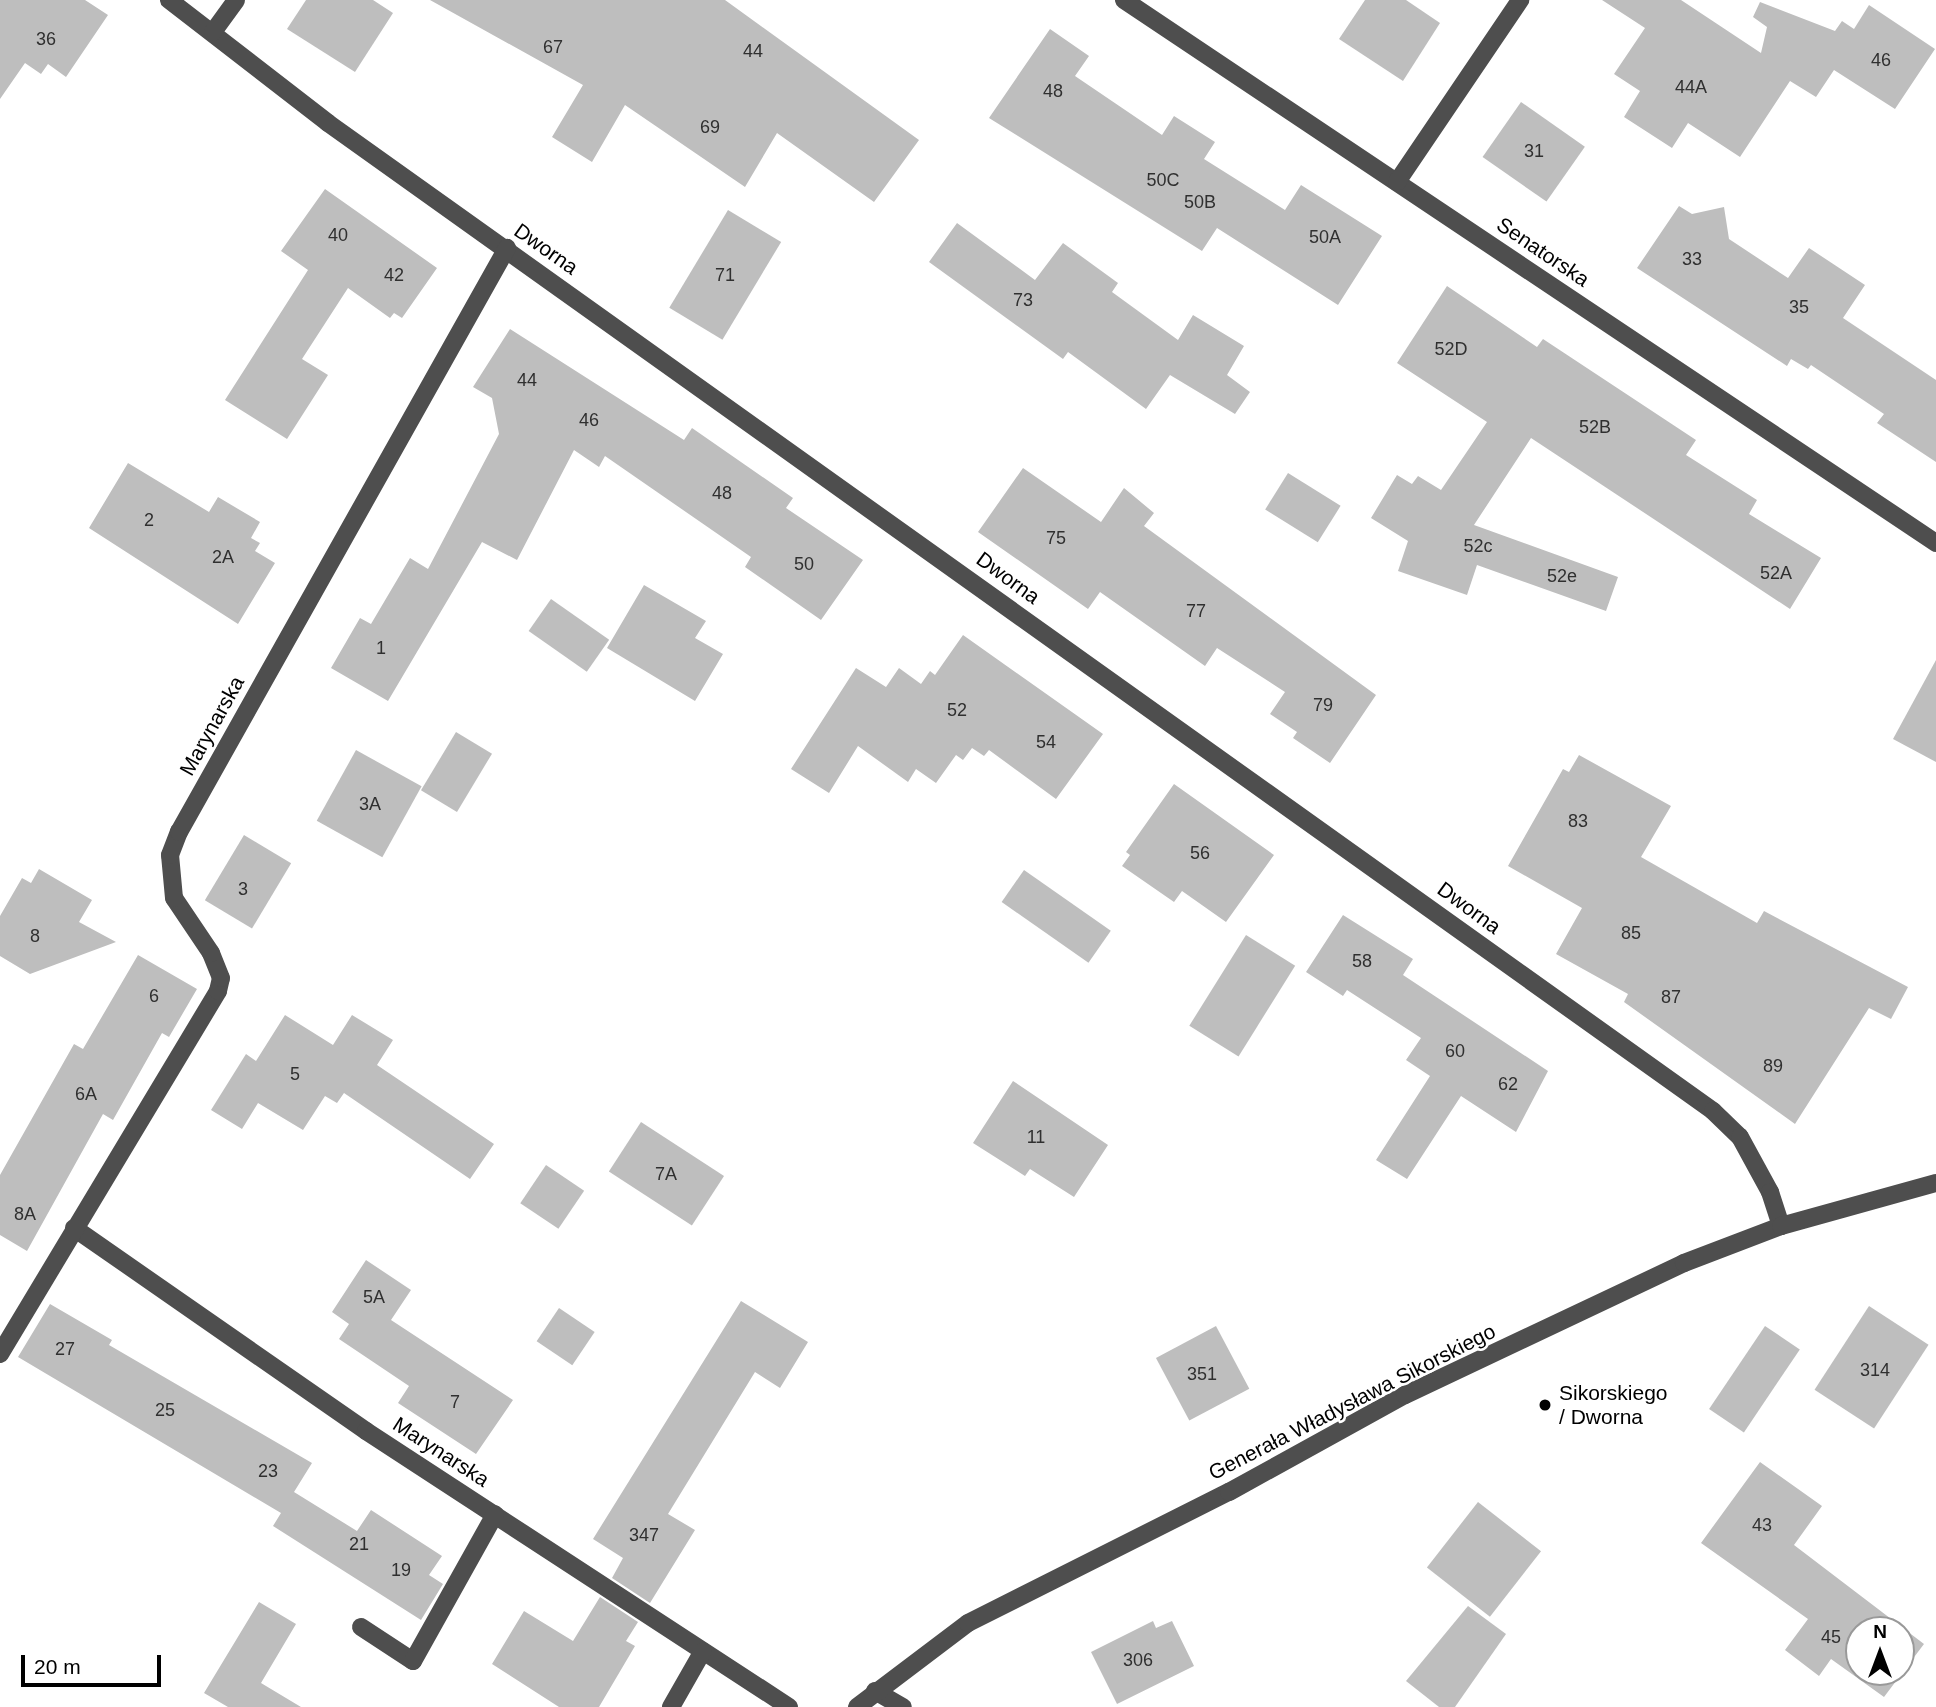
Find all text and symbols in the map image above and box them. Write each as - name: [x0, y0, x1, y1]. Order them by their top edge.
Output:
- house number: 36: [36, 28, 56, 50]
- house number: 67: [543, 36, 563, 58]
- house number: 44: [743, 40, 763, 62]
- house number: 46: [1871, 49, 1891, 71]
- house number: 44A: [1675, 76, 1707, 98]
- house number: 48: [1043, 80, 1063, 102]
- house number: 69: [700, 116, 720, 138]
- house number: 31: [1524, 140, 1544, 162]
- house number: 50C: [1146, 169, 1180, 191]
- house number: 50B: [1184, 191, 1216, 213]
- street label: Senatorska: [1492, 212, 1594, 292]
- street label: Dworna: [509, 218, 583, 280]
- house number: 40: [328, 224, 348, 246]
- house number: 50A: [1309, 226, 1341, 248]
- house number: 33: [1682, 248, 1702, 270]
- house number: 42: [384, 264, 404, 286]
- house number: 71: [715, 264, 735, 286]
- house number: 73: [1013, 289, 1033, 311]
- house number: 35: [1789, 296, 1809, 318]
- house number: 52D: [1434, 338, 1468, 360]
- house number: 44: [517, 369, 537, 391]
- house number: 46: [579, 409, 599, 431]
- house number: 52B: [1579, 416, 1611, 438]
- house number: 48: [712, 482, 732, 504]
- house number: 2: [144, 509, 154, 531]
- house number: 75: [1046, 527, 1066, 549]
- house number: 52c: [1463, 535, 1493, 557]
- house number: 2A: [212, 546, 234, 568]
- street label: Dworna: [971, 547, 1045, 609]
- house number: 50: [794, 553, 814, 575]
- house number: 52A: [1760, 562, 1792, 584]
- house number: 52e: [1547, 565, 1577, 587]
- house number: 77: [1186, 600, 1206, 622]
- house number: 1: [376, 637, 386, 659]
- street label: Marynarska: [174, 672, 250, 780]
- house number: 79: [1313, 694, 1333, 716]
- house number: 52: [947, 699, 967, 721]
- house number: 54: [1036, 731, 1056, 753]
- house number: 3A: [359, 793, 381, 815]
- house number: 83: [1568, 810, 1588, 832]
- house number: 56: [1190, 842, 1210, 864]
- street label: Dworna: [1432, 877, 1506, 939]
- house number: 3: [238, 878, 248, 900]
- house number: 85: [1621, 922, 1641, 944]
- house number: 8: [30, 925, 40, 947]
- house number: 58: [1352, 950, 1372, 972]
- house number: 6: [149, 985, 159, 1007]
- house number: 87: [1661, 986, 1681, 1008]
- house number: 60: [1445, 1040, 1465, 1062]
- house number: 89: [1763, 1055, 1783, 1077]
- house number: 5: [290, 1063, 300, 1085]
- house number: 62: [1498, 1073, 1518, 1095]
- house number: 6A: [75, 1083, 97, 1105]
- house number: 11: [1027, 1126, 1045, 1148]
- house number: 7A: [655, 1163, 677, 1185]
- house number: 8A: [14, 1203, 36, 1225]
- house number: 5A: [363, 1286, 385, 1308]
- street label: Generała Władysława Sikorskiego: [1204, 1318, 1500, 1486]
- house number: 27: [55, 1338, 75, 1360]
- house number: 314: [1860, 1359, 1890, 1381]
- house number: 351: [1187, 1363, 1217, 1385]
- place label: Sikorskiego / Dworna: [1559, 1380, 1668, 1430]
- house number: 7: [450, 1391, 460, 1413]
- marker: Sikorskiego / Dworna: [1537, 1397, 1553, 1413]
- house number: 25: [155, 1399, 175, 1421]
- street label: Marynarska: [388, 1412, 494, 1492]
- house number: 23: [258, 1460, 278, 1482]
- house number: 43: [1752, 1514, 1772, 1536]
- house number: 347: [629, 1524, 659, 1546]
- house number: 21: [349, 1533, 369, 1555]
- house number: 19: [391, 1559, 411, 1581]
- north arrow: [1845, 1616, 1915, 1686]
- text: N: [1873, 1621, 1887, 1642]
- house number: 45: [1821, 1626, 1841, 1648]
- scale bar: [24, 1640, 164, 1684]
- house number: 306: [1123, 1649, 1153, 1671]
- text: 20 m: [34, 1655, 81, 1678]

